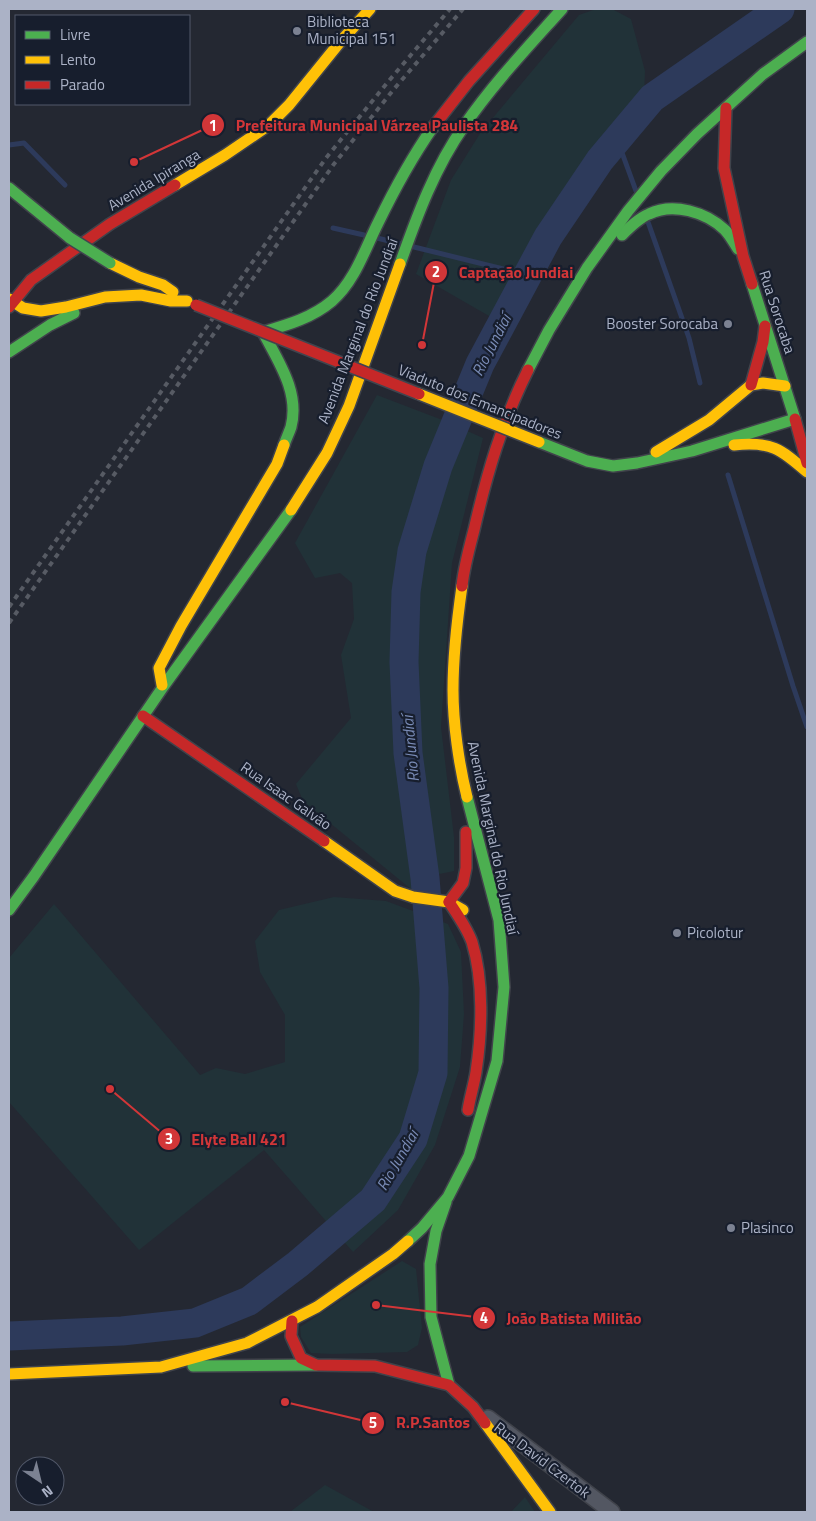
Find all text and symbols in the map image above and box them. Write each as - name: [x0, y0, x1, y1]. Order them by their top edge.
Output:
- place label: Biblioteca Municipal 151: [307, 10, 396, 50]
- legend: [15, 15, 190, 105]
- text: Livre: [60, 23, 90, 46]
- marker: Biblioteca Municipal 151: [291, 25, 303, 37]
- text: Lento: [60, 48, 96, 71]
- text: Parado: [60, 73, 105, 96]
- callout: Prefeitura Municipal Várzea Paulista 284: [201, 110, 529, 141]
- text: Prefeitura Municipal Várzea Paulista 284: [236, 113, 518, 137]
- text: 1: [209, 114, 217, 137]
- street label: Avenida Ipiranga: [103, 143, 205, 216]
- street label: Avenida Marginal do Rio Jundiaí: [311, 233, 404, 427]
- callout: Captação Jundiai: [424, 256, 583, 287]
- text: 2: [432, 260, 440, 283]
- text: Captação Jundiai: [459, 260, 573, 284]
- street label: Rua Sorocaba: [753, 267, 802, 357]
- water label: Rio Jundiaí: [465, 307, 518, 380]
- place label: Booster Sorocaba: [606, 312, 718, 335]
- marker: Booster Sorocaba: [722, 318, 734, 330]
- street label: Viaduto dos Emancipadores: [395, 358, 566, 445]
- water label: Rio Jundiaí: [395, 711, 425, 783]
- street label: Avenida Marginal do Rio Jundiaí: [462, 739, 526, 938]
- street label: Rua Isaac Galvão: [236, 756, 336, 836]
- place label: Picolotur: [687, 921, 743, 944]
- marker: Picolotur: [671, 927, 683, 939]
- water label: Rio Jundiaí: [370, 1122, 426, 1195]
- callout: Elyte Ball 421: [156, 1124, 297, 1155]
- text: 3: [165, 1127, 173, 1150]
- text: Elyte Ball 421: [191, 1127, 287, 1151]
- place label: Plasinco: [741, 1216, 794, 1239]
- marker: Plasinco: [725, 1222, 737, 1234]
- callout: João Batista Militão: [471, 1303, 651, 1334]
- text: 4: [480, 1306, 488, 1329]
- text: João Batista Militão: [506, 1306, 642, 1330]
- callout: R.P.Santos: [361, 1407, 480, 1438]
- text: R.P.Santos: [396, 1410, 470, 1434]
- text: 5: [369, 1411, 377, 1434]
- street label: Rua David Czertok: [489, 1416, 595, 1503]
- north arrow: [15, 1456, 65, 1506]
- text: N: [38, 1481, 58, 1503]

